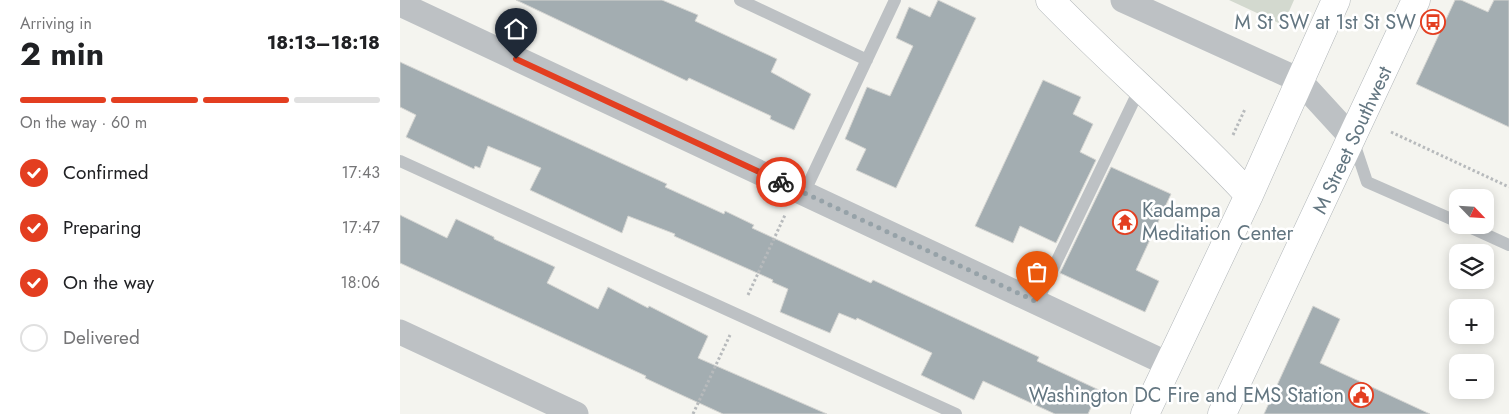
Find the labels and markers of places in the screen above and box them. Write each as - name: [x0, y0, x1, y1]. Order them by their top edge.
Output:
- pin: [495, 8, 537, 59]
- place label: M St SW at 1st St SW: [1234, 8, 1416, 37]
- bus stop icon: M St SW at 1st St SW: [1420, 9, 1446, 35]
- place label: Kadampa Meditation Center: [1142, 196, 1294, 248]
- temple icon: Kadampa Meditation Center: [1112, 209, 1138, 235]
- pin: [1016, 251, 1058, 302]
- place label: Washington DC Fire and EMS Station: [1029, 381, 1344, 410]
- public building icon: Washington DC Fire and EMS Station: [1348, 382, 1374, 408]

